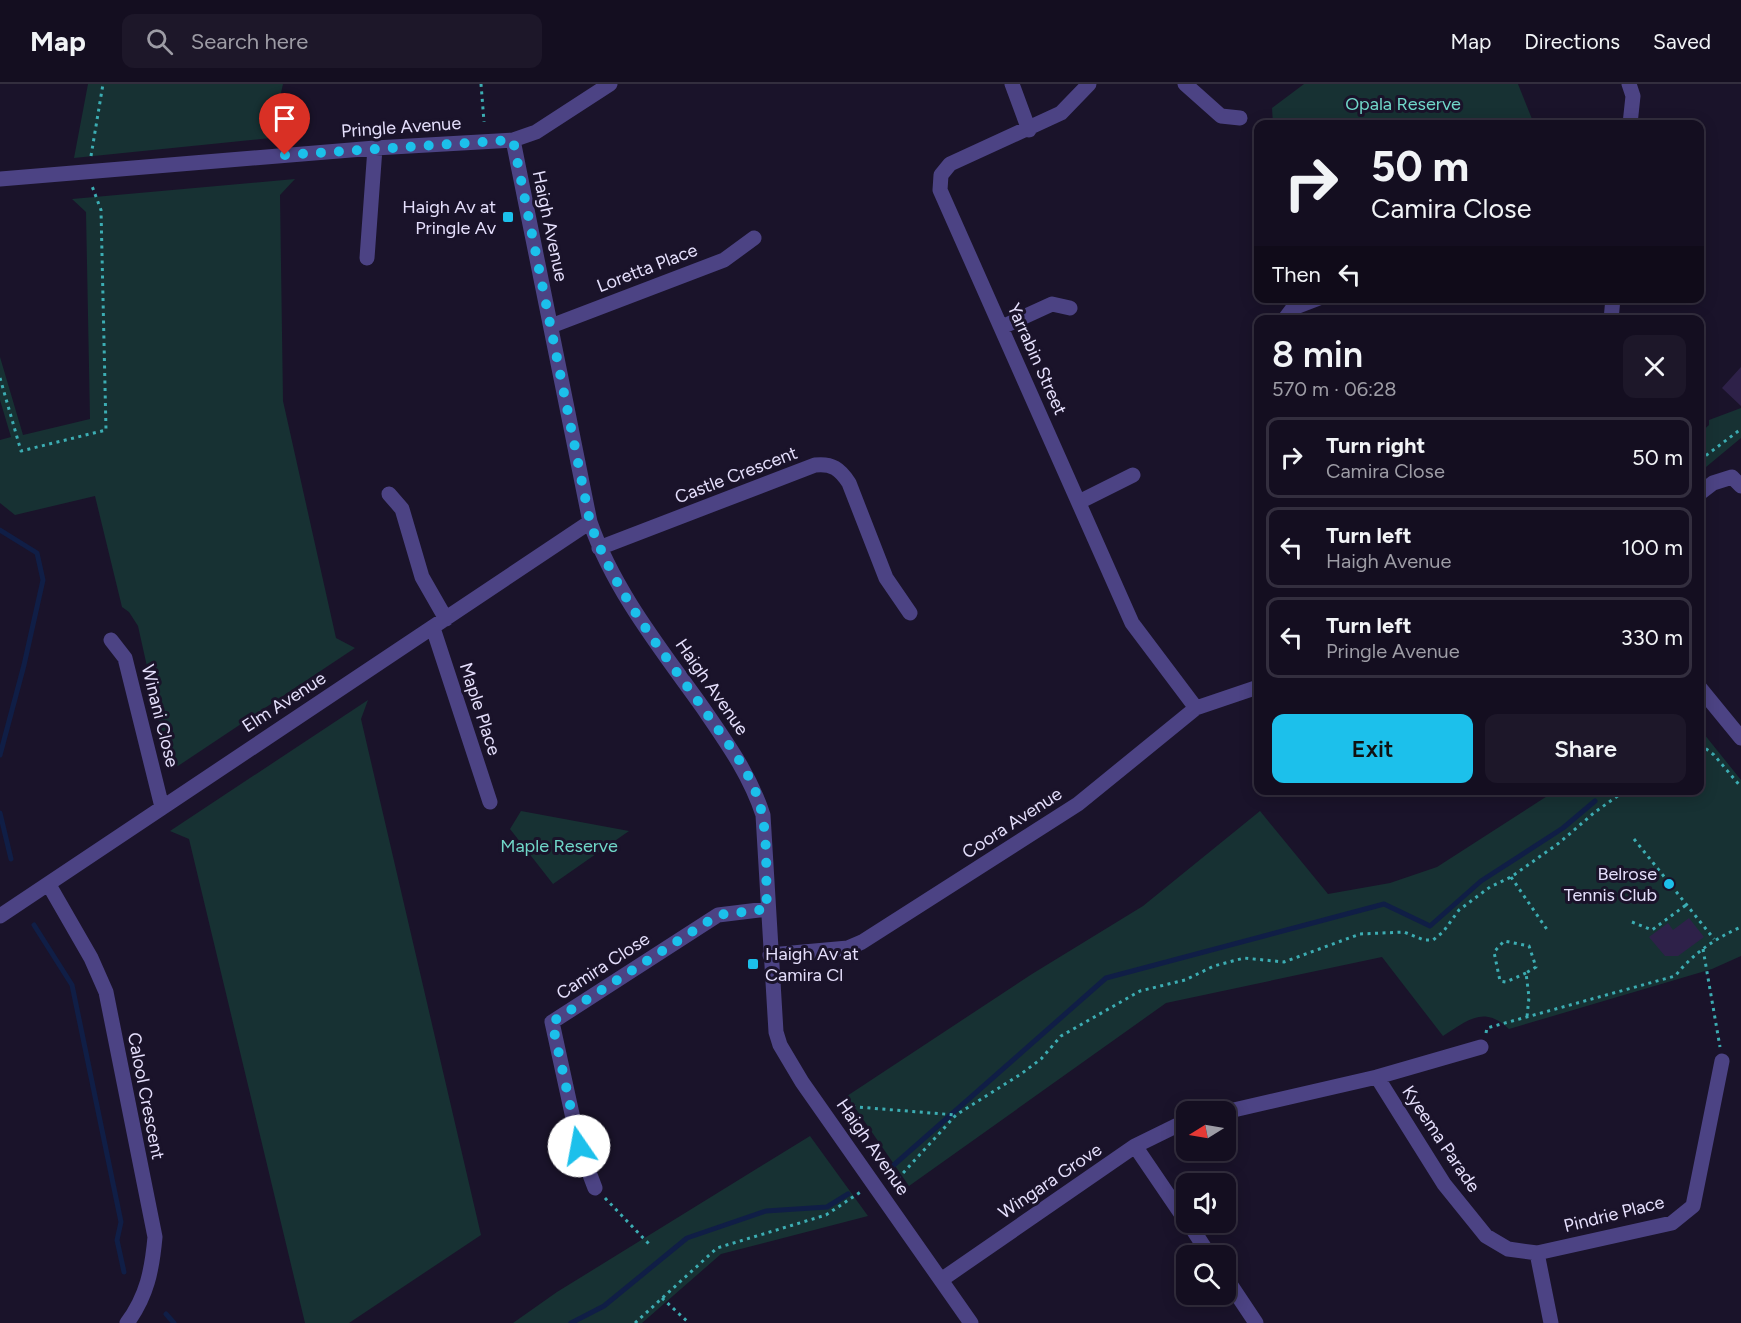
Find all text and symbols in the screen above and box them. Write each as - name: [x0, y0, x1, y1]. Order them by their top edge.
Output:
- search box: [122, 14, 542, 68]
- text: Map: [30, 24, 86, 58]
- icon: search: [143, 25, 176, 58]
- text: Search here: [191, 28, 308, 55]
- text: Map: [1450, 29, 1491, 54]
- text: Directions: [1524, 29, 1620, 54]
- text: Saved: [1653, 29, 1711, 54]
- pin: [259, 93, 310, 155]
- park label: Opala Reserve: [1345, 93, 1461, 115]
- icon: arrive: [268, 102, 301, 135]
- street label: Pringle Avenue: [340, 112, 462, 142]
- text: 50 m: [1371, 141, 1469, 192]
- icon: right: [1272, 144, 1350, 222]
- street label: Haigh Avenue: [528, 169, 573, 284]
- text: Camira Close: [1371, 192, 1531, 225]
- place label: Haigh Av at Pringle Av: [402, 196, 497, 239]
- marker: Haigh Av at Pringle Av: [501, 210, 515, 224]
- street label: Loretta Place: [594, 239, 701, 297]
- icon: left: [1333, 258, 1366, 291]
- text: Then: [1272, 261, 1321, 288]
- street label: Yarrabin Street: [1003, 300, 1072, 418]
- text: 8 min: [1272, 333, 1363, 376]
- button: close: [1623, 335, 1686, 398]
- text: 570 m · 06:28: [1272, 377, 1397, 401]
- text: Turn right: [1326, 432, 1425, 459]
- street label: Castle Crescent: [672, 441, 800, 508]
- icon: right: [1275, 441, 1308, 474]
- text: 50 m: [1632, 444, 1683, 471]
- text: Camira Close: [1326, 459, 1445, 483]
- text: Turn left: [1326, 522, 1412, 549]
- icon: left: [1275, 531, 1308, 564]
- text: 100 m: [1622, 534, 1683, 561]
- text: Haigh Avenue: [1326, 549, 1451, 573]
- text: Turn left: [1326, 612, 1412, 639]
- icon: left: [1275, 621, 1308, 654]
- text: 330 m: [1621, 624, 1683, 651]
- street label: Haigh Avenue: [671, 634, 753, 740]
- text: Pringle Avenue: [1326, 639, 1460, 663]
- street label: Maple Place: [455, 660, 505, 758]
- street label: Winani Close: [137, 662, 183, 770]
- street label: Elm Avenue: [238, 667, 330, 737]
- button: Exit: [1272, 714, 1473, 783]
- button: Share: [1485, 714, 1686, 783]
- street label: Coora Avenue: [958, 783, 1066, 863]
- park label: Maple Reserve: [500, 835, 618, 857]
- place label: Belrose Tennis Club: [1564, 863, 1657, 906]
- marker: Belrose Tennis Club: [1662, 877, 1676, 891]
- street label: Camira Close: [552, 928, 654, 1004]
- place label: Haigh Av at Camira Cl: [765, 943, 859, 986]
- marker: Haigh Av at Camira Cl: [746, 957, 760, 971]
- street label: Calool Crescent: [123, 1031, 169, 1162]
- street label: Kyeema Parade: [1397, 1082, 1485, 1197]
- street label: Haigh Avenue: [832, 1094, 914, 1200]
- north arrow: [1176, 1101, 1236, 1161]
- map controls: [1176, 1101, 1236, 1305]
- position arrow: [547, 1114, 611, 1178]
- street label: Wingara Grove: [994, 1138, 1106, 1224]
- button: sound: [1176, 1173, 1236, 1233]
- street label: Pindrie Place: [1561, 1191, 1667, 1237]
- button: search: [1176, 1245, 1236, 1305]

